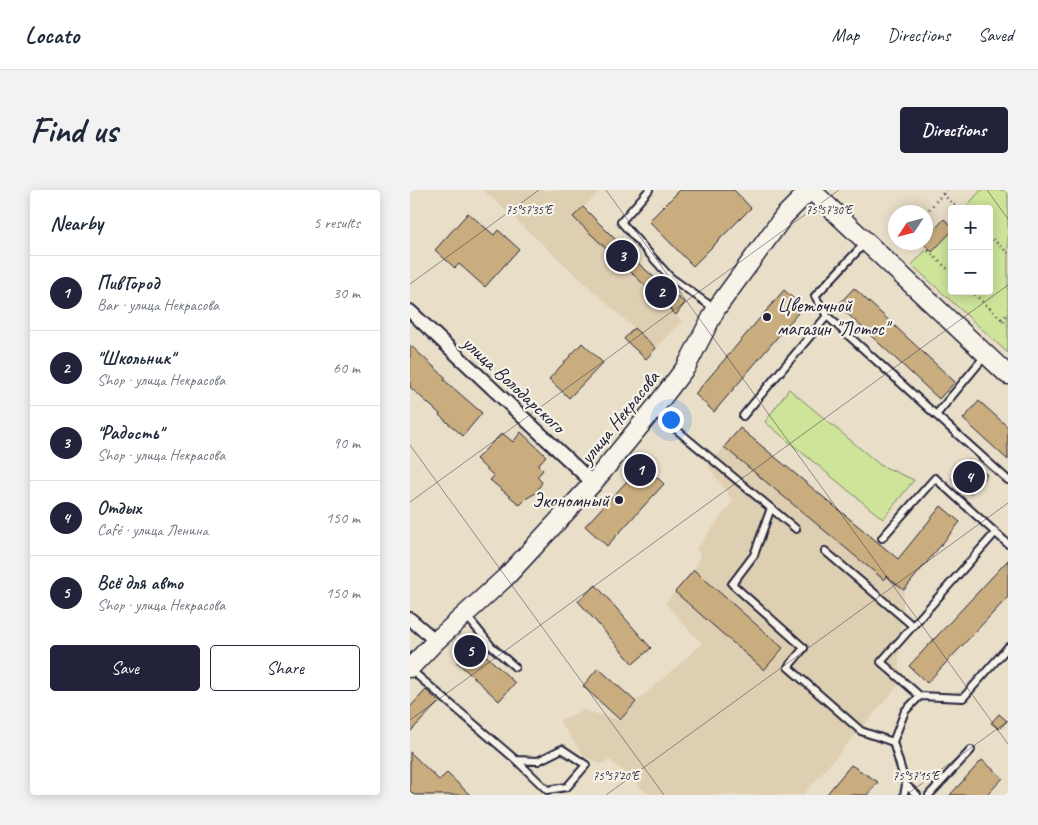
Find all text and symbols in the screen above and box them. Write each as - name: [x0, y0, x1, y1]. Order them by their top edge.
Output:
- text: Locato: [25, 20, 79, 50]
- text: Map: [832, 24, 859, 46]
- text: Directions: [887, 24, 950, 46]
- text: Saved: [978, 24, 1013, 46]
- button: Directions: [900, 107, 1008, 153]
- text: Find us: [30, 108, 117, 153]
- text: 75°57'35"E: [506, 202, 554, 218]
- text: 75°57'30"E: [806, 202, 854, 218]
- north arrow: [888, 205, 933, 250]
- map controls: [948, 205, 993, 295]
- button: +: [948, 205, 993, 250]
- text: Nearby: [50, 210, 103, 236]
- text: 5 results: [313, 213, 360, 233]
- pin: 3: [606, 237, 638, 275]
- button: −: [948, 250, 993, 295]
- text: ПивГород: [97, 271, 159, 295]
- pin: 2: [645, 273, 677, 311]
- text: 1: [62, 283, 70, 303]
- text: 30 m: [333, 283, 360, 303]
- place label: Цветочной магазин "Лотос": [777, 293, 893, 341]
- text: Bar · улица Некрасова: [97, 295, 219, 315]
- marker: Цветочной магазин "Лотос": [761, 311, 773, 323]
- street label: улица Володарского: [456, 330, 572, 440]
- text: "Школьник": [97, 346, 175, 370]
- text: 2: [62, 358, 70, 378]
- text: 60 m: [333, 358, 360, 378]
- street label: улица Некрасова: [574, 365, 665, 470]
- text: Shop · улица Некрасова: [97, 370, 225, 390]
- your location: [658, 407, 684, 433]
- text: "Радость": [97, 421, 163, 445]
- text: 3: [62, 433, 70, 453]
- text: 90 m: [333, 433, 360, 453]
- text: Shop · улица Некрасова: [97, 445, 225, 465]
- pin: 1: [624, 451, 656, 489]
- pin: 4: [953, 458, 985, 496]
- place label: Экономный: [532, 488, 611, 513]
- marker: Экономный: [613, 494, 625, 506]
- text: Отдых: [97, 496, 141, 520]
- text: 4: [62, 508, 70, 528]
- text: 150 m: [326, 508, 360, 528]
- text: Café · улица Ленина: [97, 520, 208, 540]
- text: Всё для авто: [97, 571, 183, 595]
- text: 5: [63, 583, 69, 603]
- text: 150 m: [326, 583, 360, 603]
- text: Shop · улица Некрасова: [97, 595, 225, 615]
- pin: 5: [454, 632, 486, 670]
- button: Save: [50, 645, 200, 691]
- button: Share: [210, 645, 360, 691]
- text: 75°57'20"E: [593, 768, 641, 784]
- text: 75°57'15"E: [893, 768, 941, 784]

